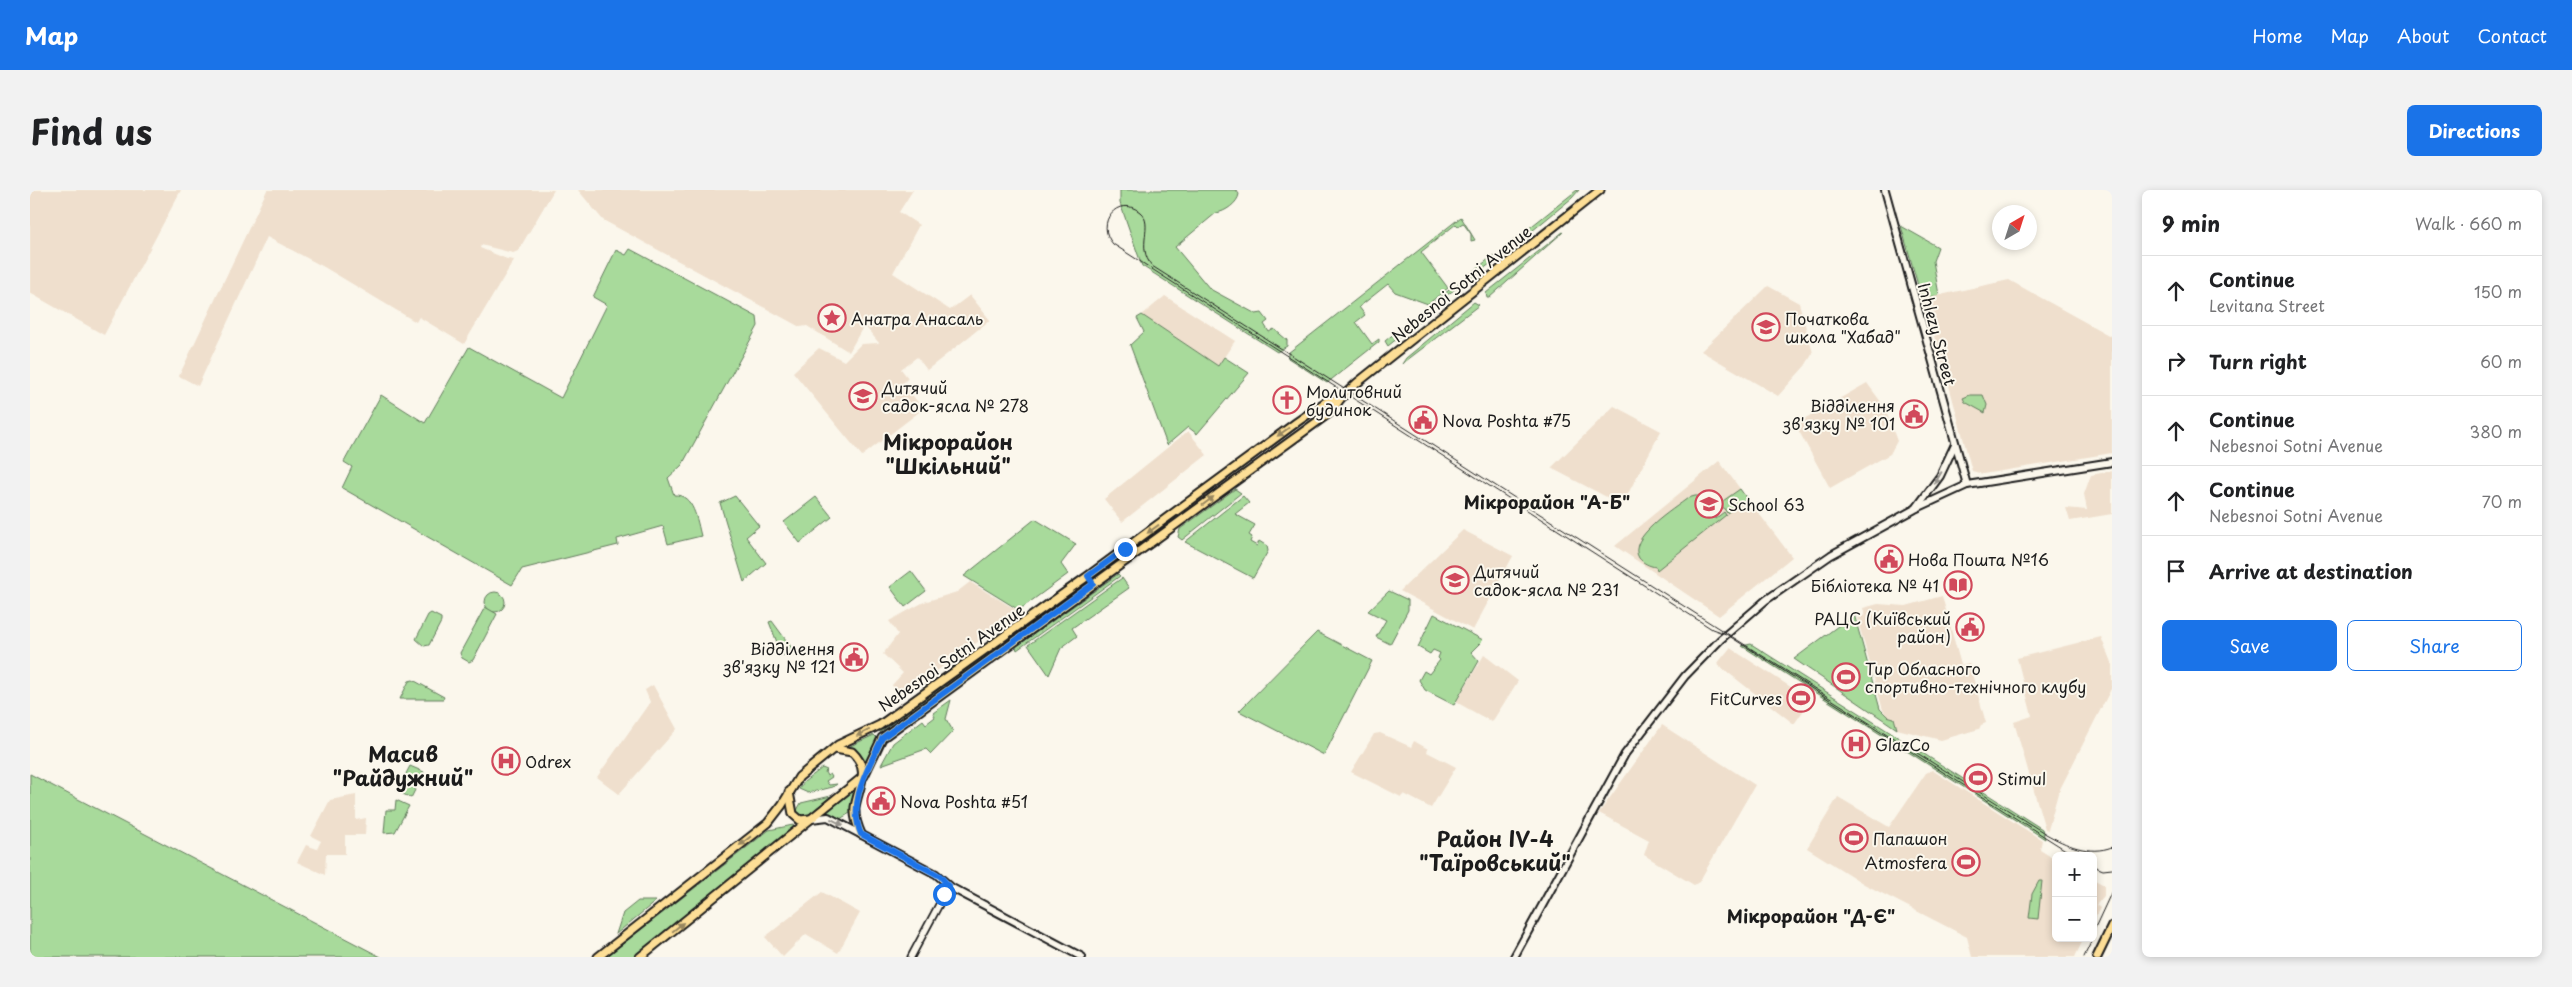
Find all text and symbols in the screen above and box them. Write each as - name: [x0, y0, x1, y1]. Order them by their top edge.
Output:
- text: Map: [25, 17, 78, 53]
- text: Home: [2252, 22, 2302, 49]
- text: Map: [2330, 22, 2369, 49]
- text: About: [2397, 22, 2449, 49]
- text: Contact: [2477, 22, 2547, 49]
- text: Find us: [30, 104, 152, 157]
- button: Directions: [2407, 105, 2542, 156]
- north arrow: [1992, 205, 2037, 250]
- text: 9 min: [2162, 207, 2220, 239]
- text: Walk · 660 m: [2415, 211, 2522, 235]
- street label: Nebesnoi Sotni Avenue: [1386, 219, 1536, 347]
- text: Continue: [2209, 265, 2295, 293]
- icon: ahead: [2162, 277, 2190, 305]
- text: 150 m: [2474, 279, 2522, 303]
- street label: Inhlezy Street: [1913, 280, 1963, 388]
- text: Levitana Street: [2209, 293, 2325, 317]
- place icon: Анатра Анасаль: [817, 303, 847, 333]
- place label: Анатра Анасаль: [851, 306, 983, 330]
- place label: Початкова школа "Хабад": [1785, 306, 1901, 348]
- school or university icon: Початкова школа "Хабад": [1751, 312, 1781, 342]
- icon: right: [2162, 347, 2190, 375]
- text: Turn right: [2209, 347, 2307, 375]
- text: 60 m: [2480, 349, 2522, 373]
- place label: Дитячий садок-ясла № 278: [881, 375, 1029, 417]
- place label: Молитовний будинок: [1306, 379, 1402, 421]
- school or university icon: Дитячий садок-ясла № 278: [848, 381, 878, 411]
- church icon: Молитовний будинок: [1272, 385, 1302, 415]
- place label: Відділення зв'язку № 101: [1782, 393, 1895, 435]
- public building icon: Відділення зв'язку № 101: [1899, 399, 1929, 429]
- public building icon: Nova Poshta #75: [1408, 405, 1438, 435]
- text: Continue: [2209, 405, 2295, 433]
- place label: Nova Poshta #75: [1442, 408, 1571, 432]
- icon: ahead: [2162, 417, 2190, 445]
- text: 380 m: [2470, 419, 2522, 443]
- district label: Мікрорайон "Шкільний": [883, 425, 1013, 481]
- one-way arrow: [1277, 427, 1290, 437]
- text: Nebesnoi Sotni Avenue: [2209, 433, 2383, 457]
- one-way arrow: [1934, 472, 1943, 485]
- text: Continue: [2209, 475, 2295, 503]
- icon: ahead: [2162, 487, 2190, 515]
- district label: Мікрорайон "А-Б": [1464, 488, 1630, 515]
- school or university icon: School 63: [1694, 489, 1724, 519]
- text: 70 m: [2482, 489, 2522, 513]
- place label: School 63: [1728, 492, 1805, 516]
- one-way arrow: [1201, 495, 1214, 506]
- text: Nebesnoi Sotni Avenue: [2209, 503, 2383, 527]
- one-way arrow: [1147, 523, 1160, 534]
- route end: [1114, 538, 1137, 561]
- public building icon: Нова Пошта №16: [1874, 544, 1904, 574]
- place label: Нова Пошта №16: [1908, 547, 2049, 571]
- icon: arrive: [2162, 557, 2190, 585]
- text: Arrive at destination: [2209, 557, 2413, 585]
- place label: Дитячий садок-ясла № 231: [1473, 559, 1619, 601]
- school or university icon: Дитячий садок-ясла № 231: [1440, 565, 1470, 595]
- library icon: Бібліотека № 41: [1943, 570, 1973, 600]
- place label: Бібліотека № 41: [1811, 573, 1939, 597]
- street label: Nebesnoi Sotni Avenue: [873, 597, 1029, 717]
- place label: РАЦС (Київський район): [1814, 606, 1951, 648]
- public building icon: РАЦС (Київський район): [1955, 612, 1985, 642]
- button: Save: [2162, 620, 2337, 671]
- button: Share: [2347, 620, 2522, 671]
- place label: Відділення зв'язку № 121: [722, 636, 835, 678]
- public building icon: Відділення зв'язку № 121: [839, 642, 869, 672]
- place label: Тир Обласного спортивно-технічного клубу: [1865, 656, 2086, 698]
- sports icon: Тир Обласного спортивно-технічного клубу: [1831, 662, 1861, 692]
- sports icon: FitCurves: [1786, 683, 1816, 713]
- place label: FitCurves: [1709, 686, 1782, 710]
- one-way arrow: [856, 729, 870, 737]
- hospital icon: GlazCo: [1841, 729, 1871, 759]
- place label: GlazCo: [1875, 732, 1930, 756]
- district label: Масив "Райдужний": [333, 737, 473, 793]
- hospital icon: Odrex: [491, 746, 521, 776]
- place label: Odrex: [525, 749, 571, 773]
- sports icon: Stimul: [1963, 763, 1993, 793]
- place label: Stimul: [1997, 766, 2046, 790]
- public building icon: Nova Poshta #51: [866, 786, 896, 816]
- place label: Nova Poshta #51: [900, 789, 1028, 813]
- one-way arrow: [830, 818, 844, 826]
- district label: Район IV-4 "Таїровський": [1419, 822, 1571, 878]
- sports icon: Папашон: [1839, 823, 1869, 853]
- place label: Папашон: [1873, 826, 1947, 850]
- one-way arrow: [739, 835, 752, 846]
- sports icon: Atmosfera: [1951, 847, 1981, 877]
- place label: Atmosfera: [1865, 850, 1947, 874]
- map controls: [2052, 852, 2097, 942]
- button: +: [2052, 852, 2097, 897]
- route start: [933, 883, 956, 906]
- button: −: [2052, 897, 2097, 942]
- district label: Мікрорайон "Д-Є": [1727, 902, 1895, 929]
- one-way arrow: [671, 921, 684, 932]

